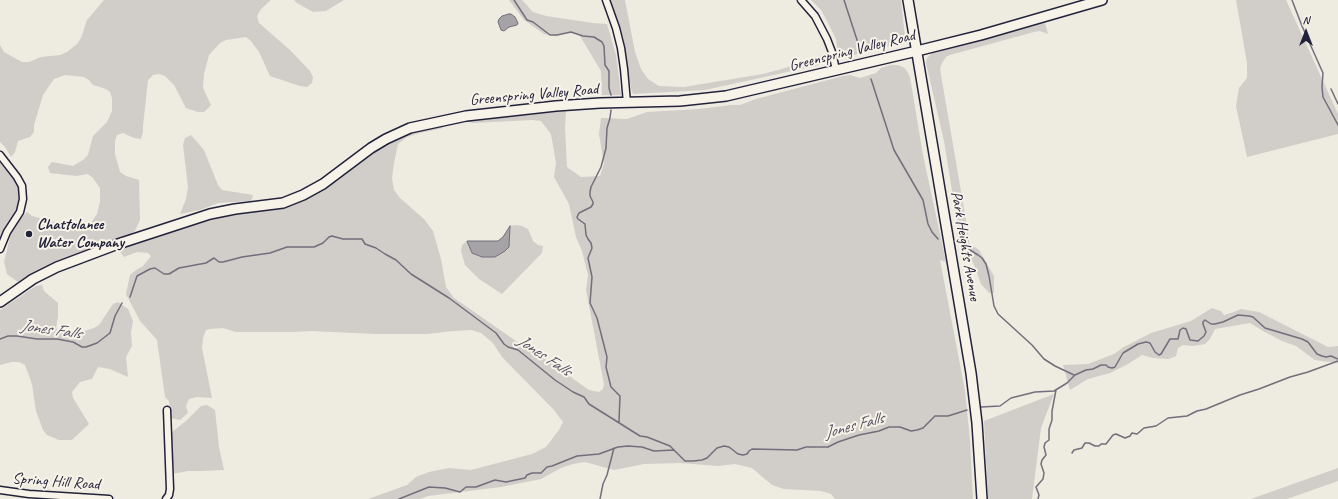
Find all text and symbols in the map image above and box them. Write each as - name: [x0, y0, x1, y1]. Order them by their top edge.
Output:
- north arrow: [1286, 12, 1326, 52]
- text: N: [1303, 13, 1309, 27]
- street label: Greenspring Valley Road: [787, 26, 917, 76]
- street label: Greenspring Valley Road: [469, 80, 599, 110]
- street label: Park Heights Avenue: [946, 190, 984, 302]
- place label: Chattolanee Water Company: [37, 215, 124, 253]
- marker: Chattolanee Water Company: [24, 229, 34, 239]
- water label: Jones Falls: [20, 316, 82, 344]
- water label: Jones Falls: [513, 331, 575, 381]
- water label: Jones Falls: [822, 408, 886, 444]
- street label: Spring Hill Road: [12, 469, 100, 495]

